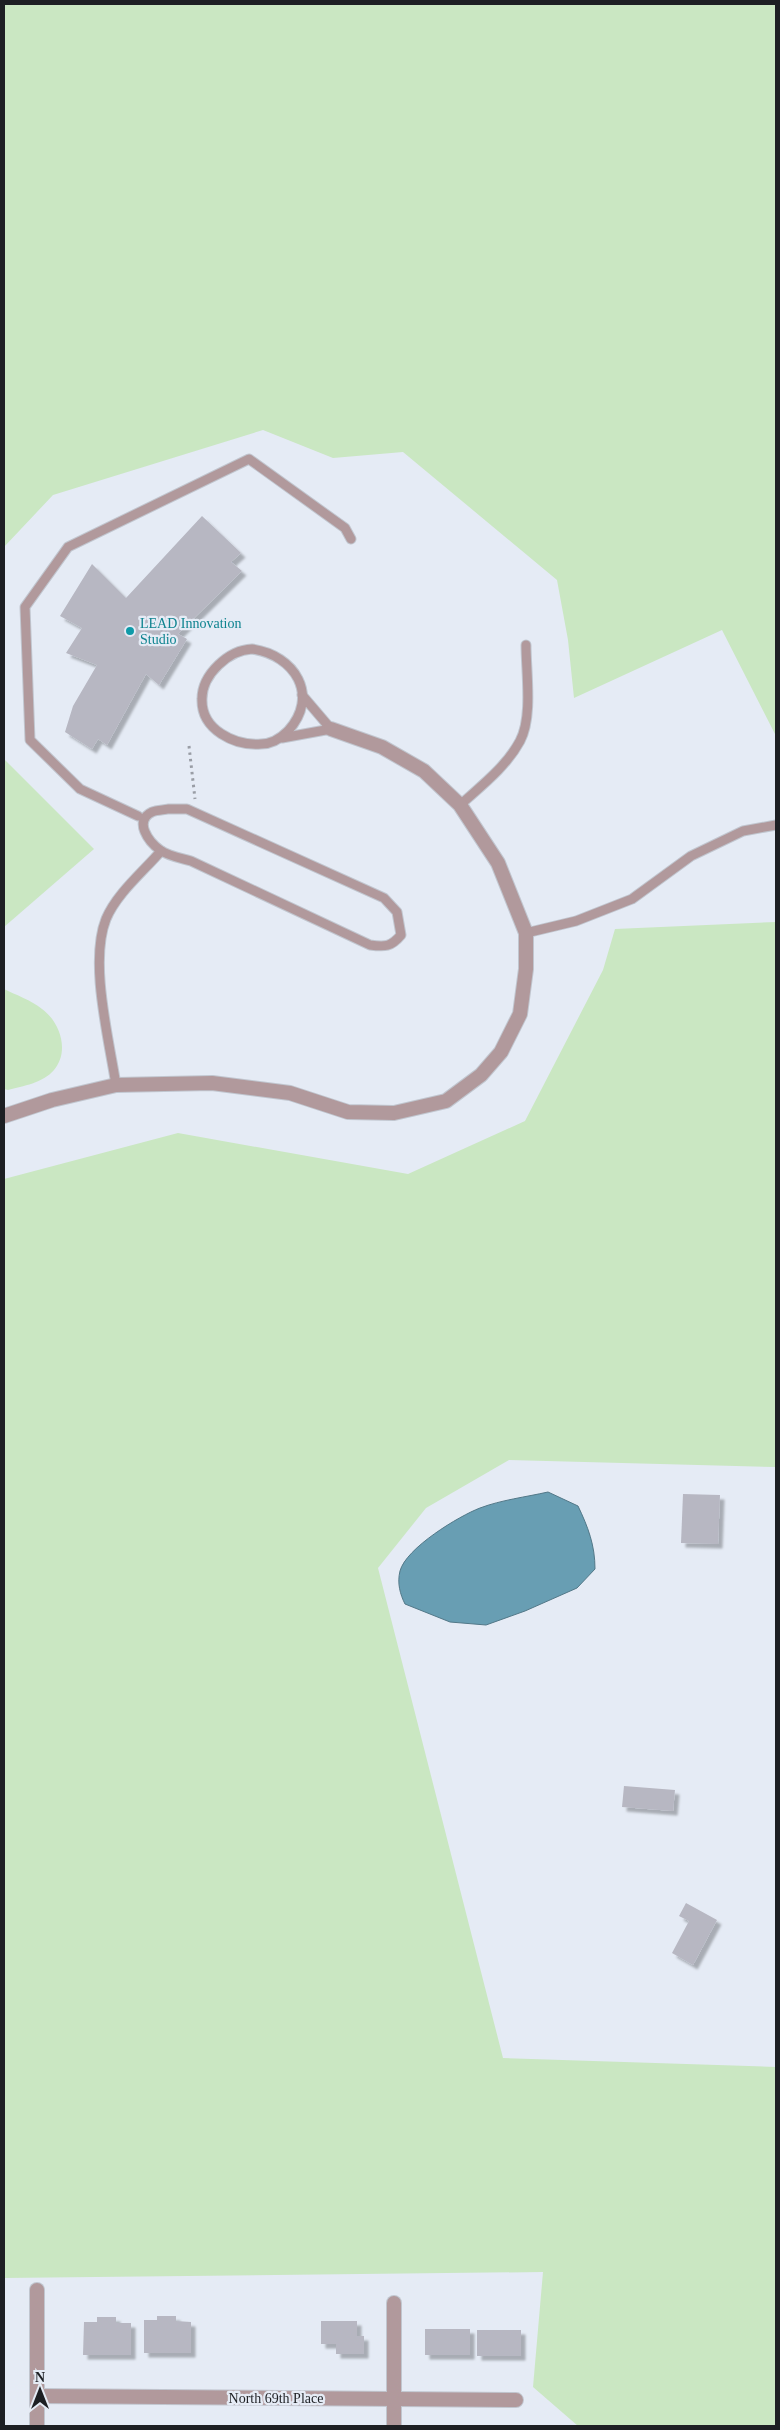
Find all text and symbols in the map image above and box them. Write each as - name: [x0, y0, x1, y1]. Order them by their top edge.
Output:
- place label: LEAD Innovation Studio: [140, 616, 241, 647]
- marker: LEAD Innovation Studio: [124, 625, 136, 637]
- north arrow: [15, 2365, 65, 2415]
- text: N: [35, 2370, 45, 2385]
- street label: North 69th Place: [229, 2391, 323, 2406]

